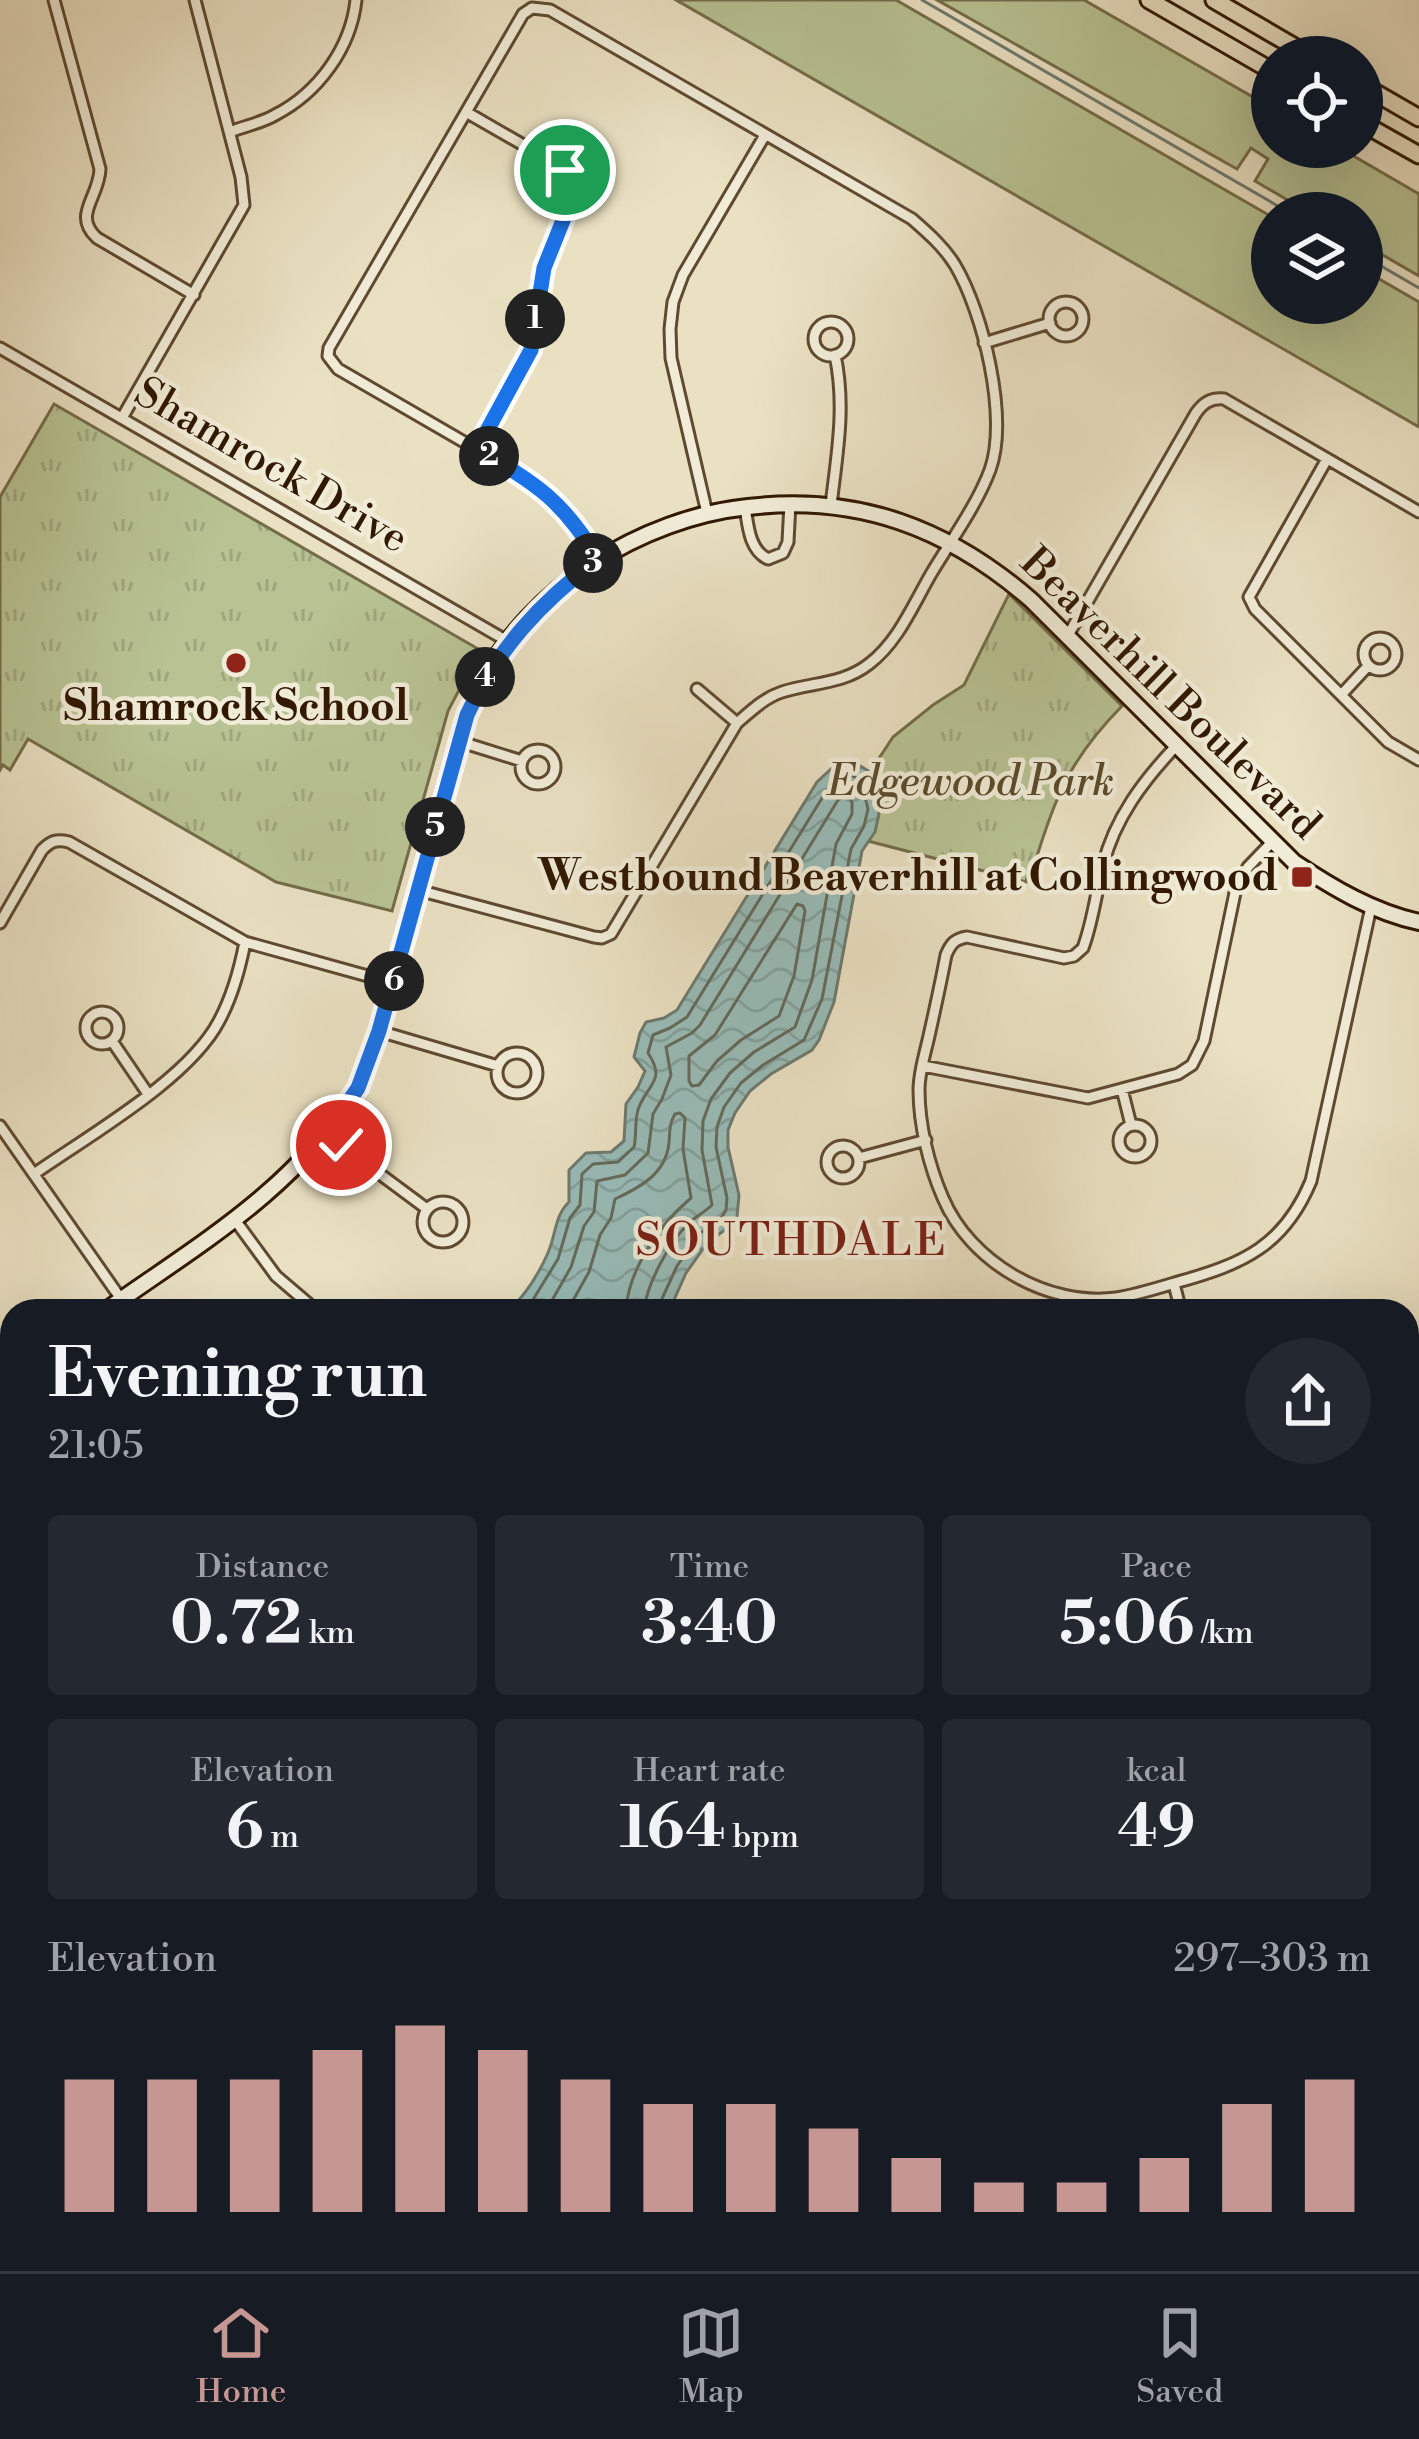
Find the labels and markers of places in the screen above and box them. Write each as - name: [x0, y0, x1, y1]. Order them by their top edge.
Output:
- pin: [514, 119, 616, 221]
- pin: 1: [505, 289, 565, 349]
- pin: 2: [459, 426, 519, 486]
- pin: 3: [563, 533, 623, 593]
- pin: 4: [455, 647, 515, 707]
- marker: Shamrock School: [223, 650, 249, 676]
- place label: Shamrock School: [63, 681, 409, 734]
- pin: 5: [405, 797, 465, 857]
- place label: Westbound Beaverhill at Collingwood: [537, 851, 1278, 904]
- marker: Westbound Beaverhill at Collingwood: [1289, 864, 1315, 890]
- pin: 6: [364, 951, 424, 1011]
- pin: [290, 1094, 392, 1196]

